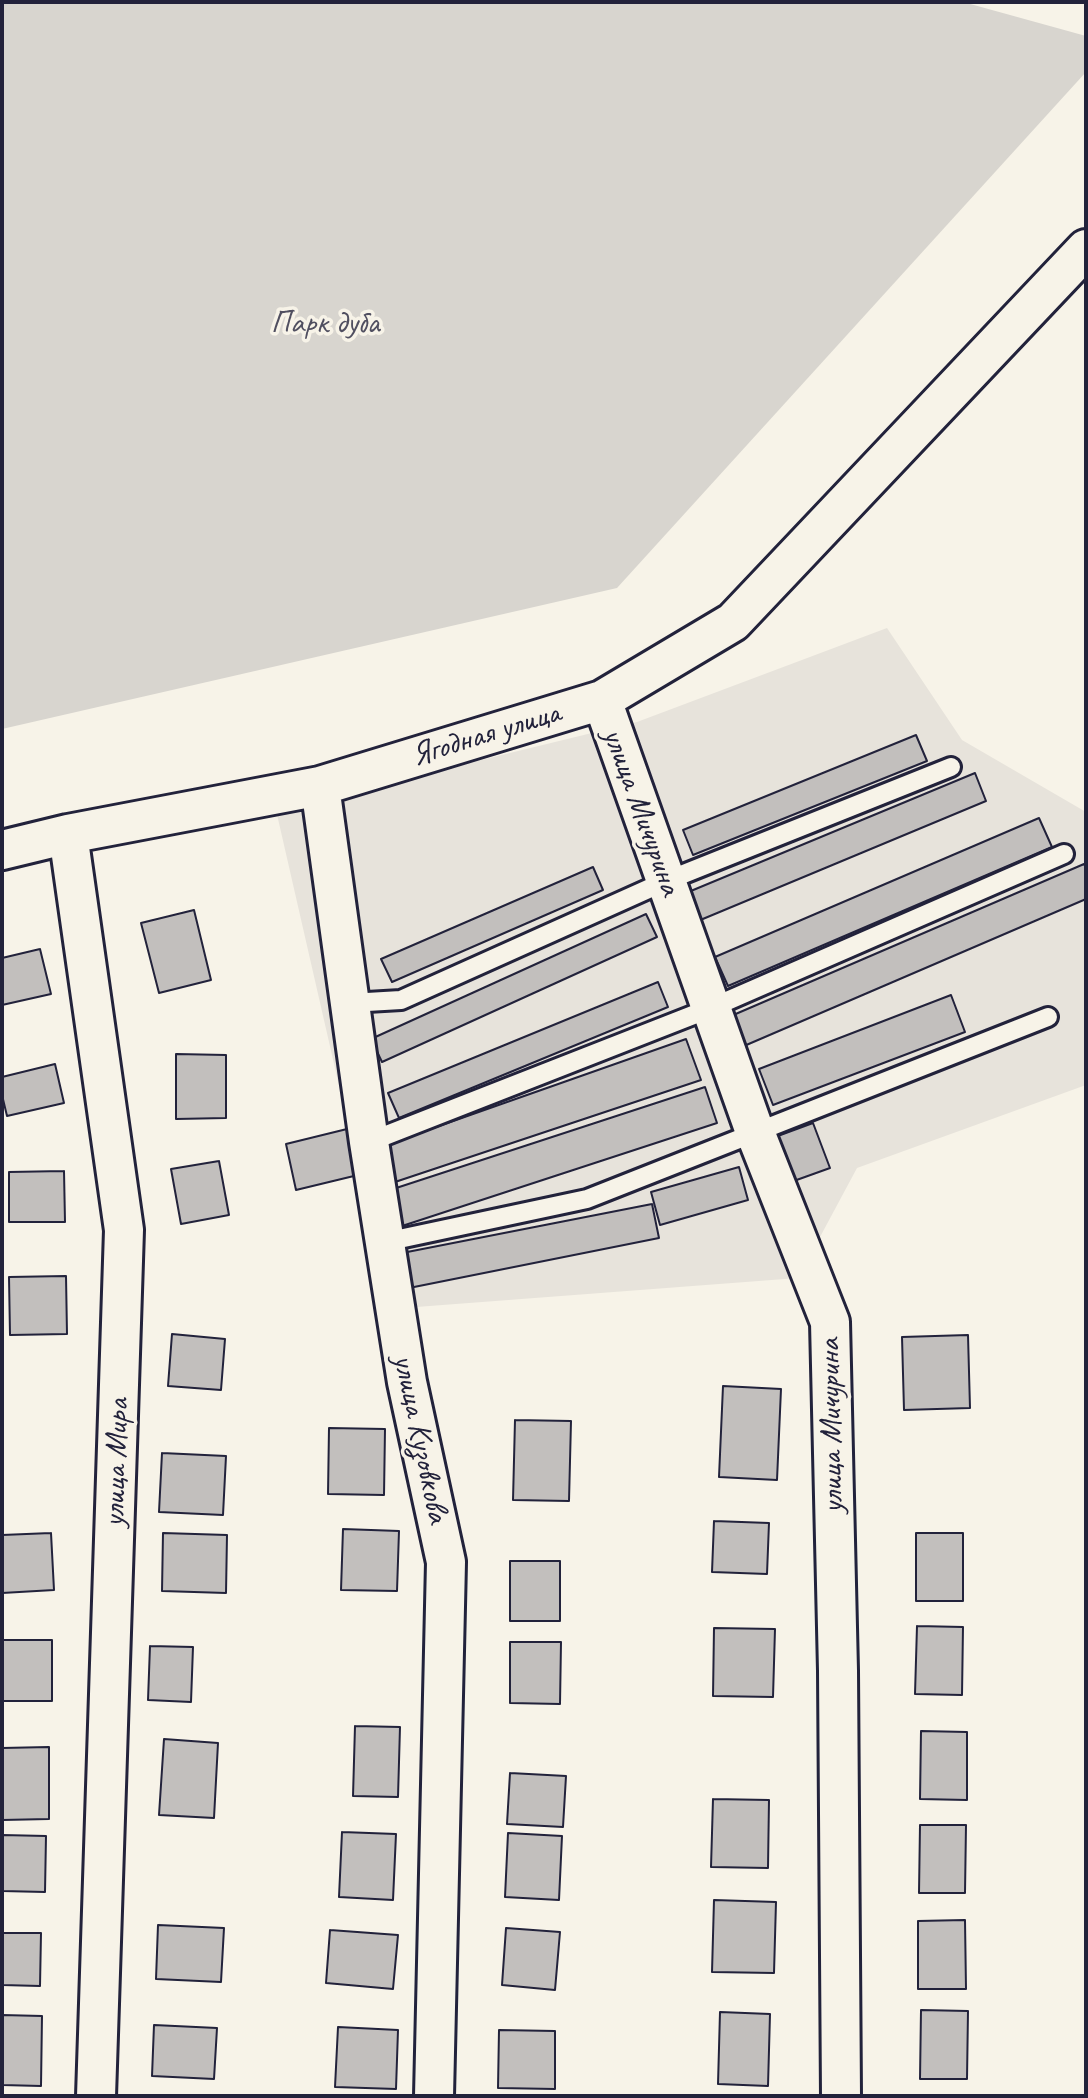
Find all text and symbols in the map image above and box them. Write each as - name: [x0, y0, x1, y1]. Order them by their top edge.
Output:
- park label: Парк дуба: [271, 305, 379, 343]
- street label: Ягодная улица: [407, 694, 565, 776]
- street label: улица Мичурина: [593, 723, 689, 901]
- street label: улица Мичурина: [811, 1338, 853, 1514]
- street label: улица Кузовкова: [383, 1351, 457, 1527]
- street label: улица Мира: [96, 1398, 138, 1528]

